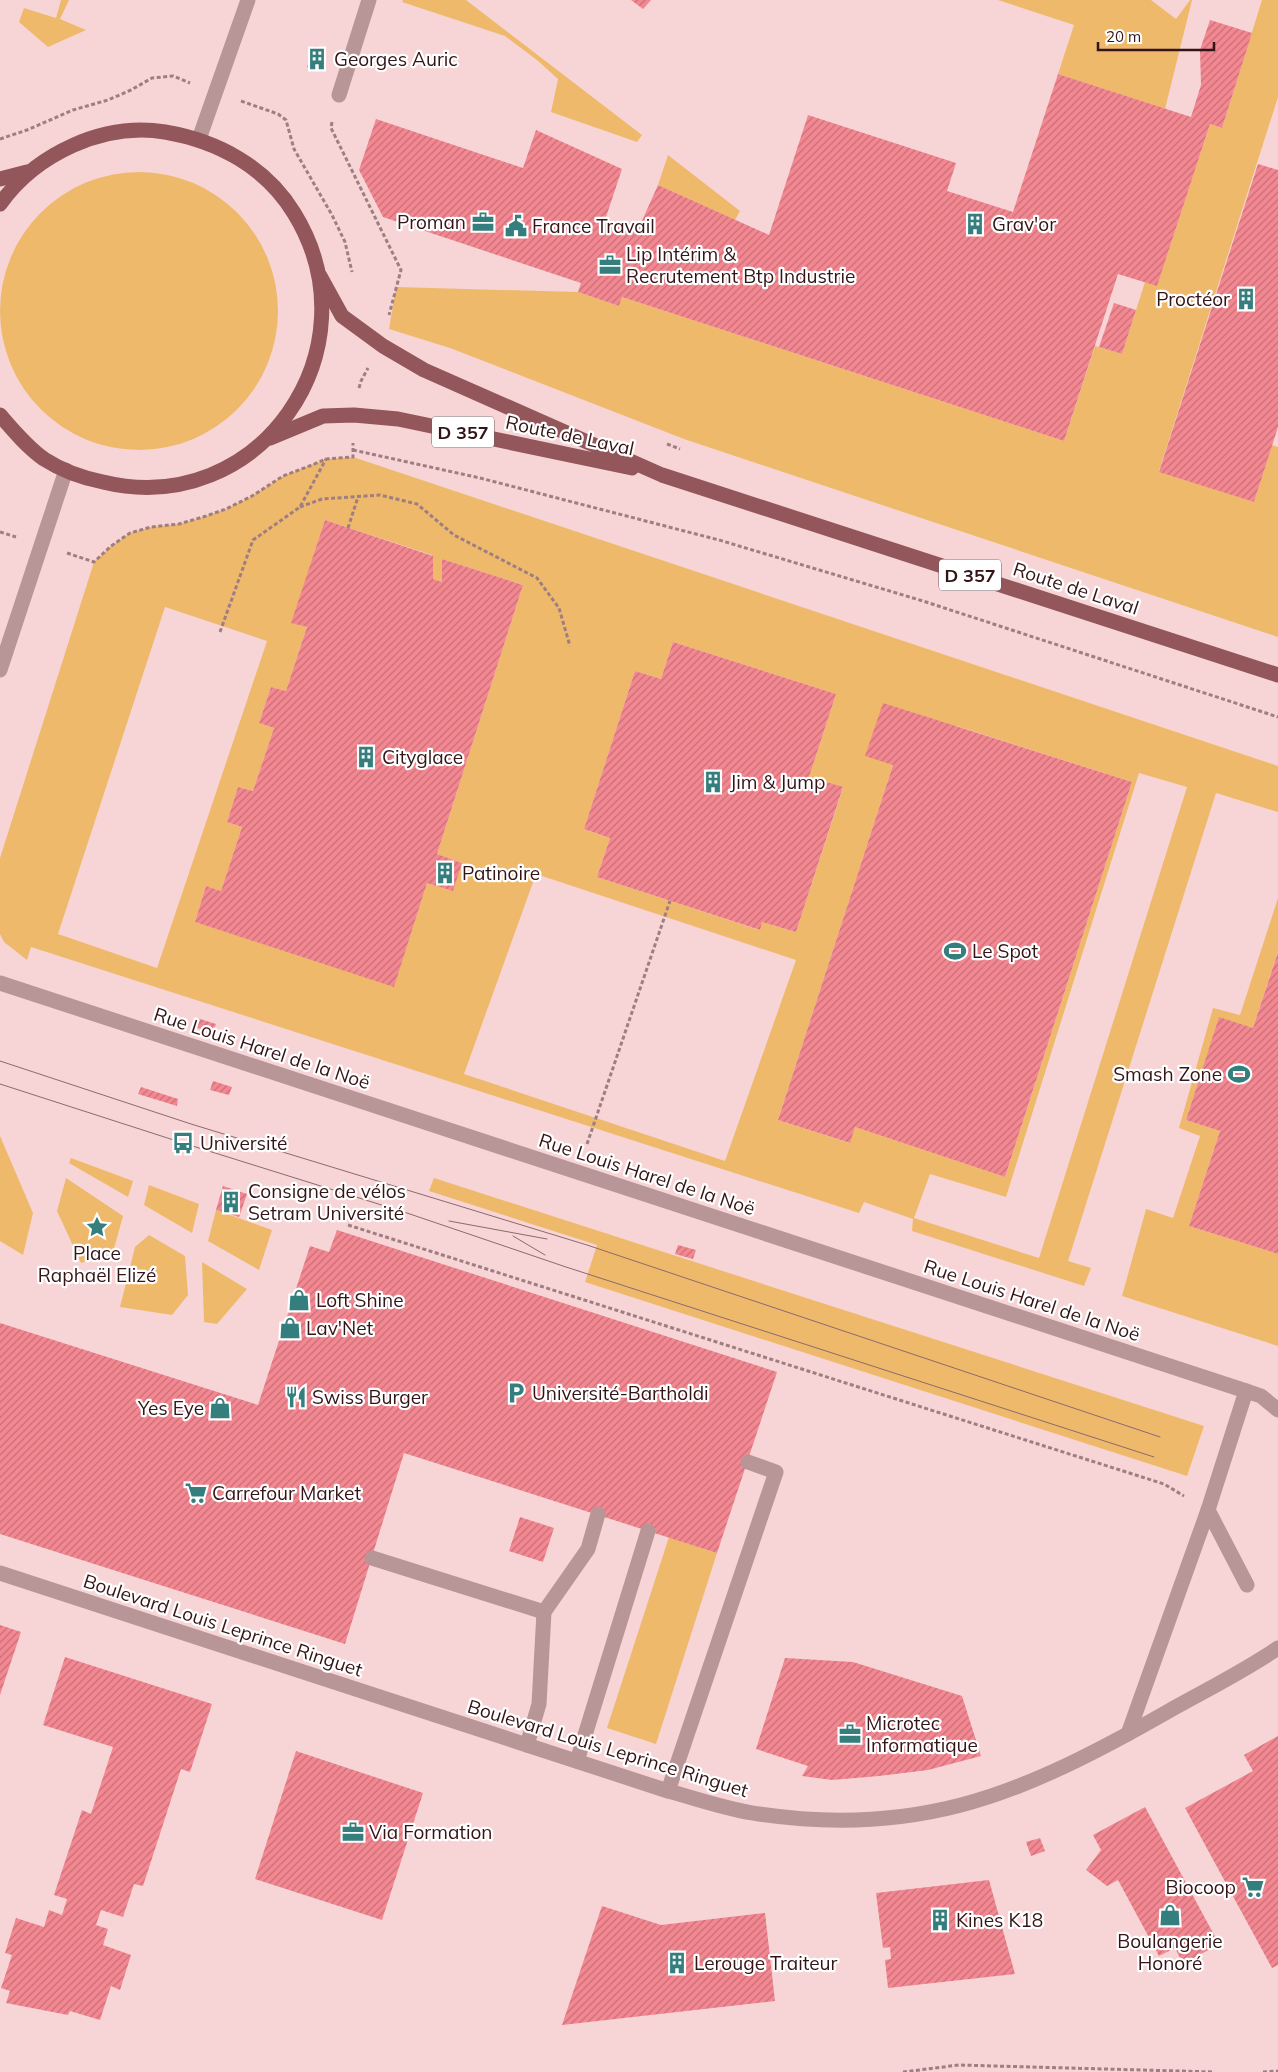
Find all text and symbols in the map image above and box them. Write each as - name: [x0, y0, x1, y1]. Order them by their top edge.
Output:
- scale bar: [1098, 20, 1214, 52]
- text: 20 m: [1106, 27, 1141, 46]
- building icon: Georges Auric: [304, 46, 330, 72]
- place label: Georges Auric: [334, 47, 458, 71]
- office icon: Proman: [470, 209, 496, 235]
- place label: Proman: [397, 210, 466, 234]
- building icon: Grav'or: [962, 211, 988, 237]
- place label: Grav'or: [992, 212, 1056, 236]
- public building icon: France Travail: [503, 213, 529, 239]
- place label: France Travail: [532, 214, 655, 238]
- place label: Lip Intérim & Recrutement Btp Industrie: [626, 242, 855, 288]
- office icon: Lip Intérim & Recrutement Btp Industrie: [597, 252, 623, 278]
- building icon: Proctéor: [1233, 286, 1259, 312]
- place label: Proctéor: [1156, 287, 1230, 311]
- street label: Route de Laval: [504, 410, 636, 460]
- road number: D 357: [432, 417, 494, 448]
- street label: Route de Laval: [1010, 556, 1142, 620]
- road number: D 357: [939, 560, 1001, 590]
- building icon: Cityglace: [353, 744, 379, 770]
- place label: Cityglace: [382, 745, 463, 769]
- building icon: Jim & Jump: [700, 769, 726, 795]
- place label: Jim & Jump: [730, 770, 825, 794]
- building icon: Patinoire: [432, 860, 458, 886]
- place label: Patinoire: [462, 861, 540, 885]
- sports icon: Le Spot: [942, 938, 968, 964]
- place label: Le Spot: [972, 939, 1039, 963]
- street label: Rue Louis Harel de la Noë: [151, 1002, 373, 1094]
- sports icon: Smash Zone: [1226, 1061, 1252, 1087]
- place label: Smash Zone: [1113, 1062, 1222, 1086]
- street label: Rue Louis Harel de la Noë: [536, 1128, 758, 1220]
- bus stop icon: Université: [170, 1130, 196, 1156]
- place label: Université: [200, 1131, 287, 1155]
- place label: Consigne de vélos Setram Université: [248, 1179, 406, 1225]
- building icon: Consigne de vélos Setram Université: [218, 1189, 244, 1215]
- place icon: Place Raphaël Elizé: [84, 1214, 110, 1240]
- place label: Place Raphaël Elizé: [38, 1241, 156, 1287]
- street label: Rue Louis Harel de la Noë: [921, 1254, 1143, 1346]
- shop icon: Loft Shine: [286, 1287, 312, 1313]
- place label: Loft Shine: [316, 1288, 404, 1312]
- shop icon: Lav'Net: [277, 1315, 303, 1341]
- place label: Lav'Net: [306, 1316, 373, 1340]
- parking icon: Université-Bartholdi: [503, 1380, 529, 1406]
- place label: Université-Bartholdi: [532, 1381, 709, 1405]
- restaurant icon: Swiss Burger: [283, 1384, 309, 1410]
- place label: Swiss Burger: [312, 1385, 428, 1409]
- shop icon: Yes Eye: [207, 1395, 233, 1421]
- place label: Yes Eye: [137, 1396, 204, 1420]
- supermarket icon: Carrefour Market: [183, 1480, 209, 1506]
- place label: Carrefour Market: [212, 1481, 361, 1505]
- street label: Boulevard Louis Leprince Ringuet: [80, 1568, 366, 1682]
- street label: Boulevard Louis Leprince Ringuet: [465, 1694, 752, 1802]
- place label: Microtec Informatique: [866, 1711, 978, 1757]
- office icon: Microtec Informatique: [837, 1721, 863, 1747]
- office icon: Via Formation: [340, 1819, 366, 1845]
- place label: Via Formation: [369, 1820, 492, 1844]
- supermarket icon: Biocoop: [1240, 1874, 1266, 1900]
- place label: Biocoop: [1165, 1875, 1236, 1899]
- shop icon: Boulangerie Honoré: [1157, 1902, 1183, 1928]
- building icon: Kines K18: [927, 1907, 953, 1933]
- place label: Kines K18: [956, 1908, 1043, 1932]
- place label: Boulangerie Honoré: [1117, 1929, 1223, 1975]
- building icon: Lerouge Traiteur: [664, 1950, 690, 1976]
- place label: Lerouge Traiteur: [694, 1951, 838, 1975]

